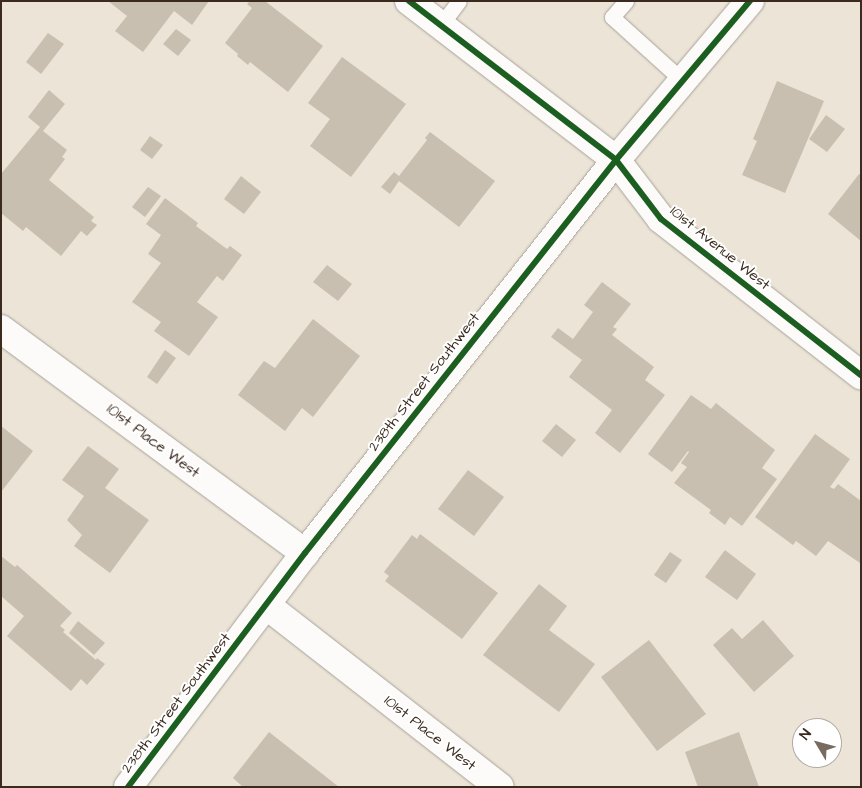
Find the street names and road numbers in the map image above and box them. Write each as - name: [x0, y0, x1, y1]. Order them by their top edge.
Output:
- street label: 101st Avenue West: [666, 202, 774, 294]
- street label: 238th Street Southwest: [364, 309, 484, 455]
- street label: 101st Place West: [103, 400, 203, 482]
- street label: 238th Street Southwest: [117, 629, 235, 777]
- street label: 101st Place West: [380, 691, 480, 775]

